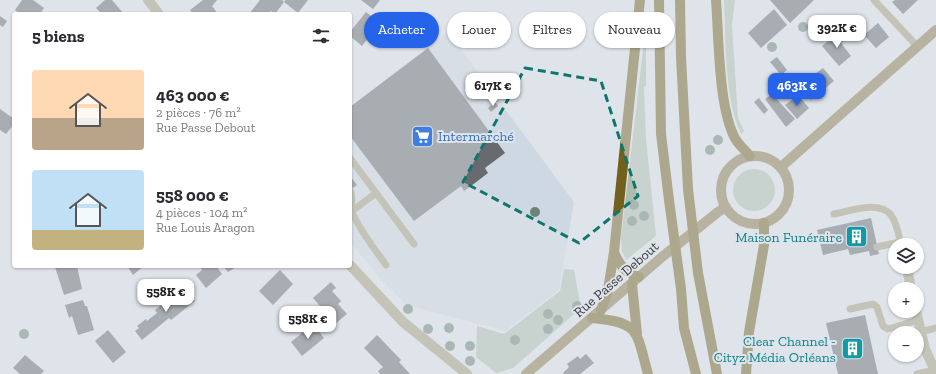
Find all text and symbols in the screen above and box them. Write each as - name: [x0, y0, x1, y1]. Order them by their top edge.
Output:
- chip: Acheter: [364, 12, 439, 48]
- chip: Louer: [447, 12, 511, 48]
- chip: Filtres: [519, 12, 586, 48]
- chip: Nouveau: [594, 12, 675, 48]
- pin: 392K €: [804, 15, 870, 49]
- text: 392K €: [817, 20, 857, 35]
- icon: filters: [310, 25, 332, 47]
- text: 5 biens: [32, 26, 85, 46]
- pin: 617K €: [460, 73, 526, 107]
- pin: 463K €: [764, 73, 830, 107]
- text: 617K €: [474, 78, 512, 93]
- text: 463K €: [777, 78, 817, 93]
- text: 463 000 €: [156, 85, 230, 105]
- icon: home: [64, 86, 112, 134]
- text: 2 pièces · 76 m²: [156, 105, 241, 120]
- text: Rue Passe Debout: [156, 120, 256, 135]
- supermarket icon: Intermarché: [410, 123, 436, 149]
- place label: Intermarché: [438, 128, 514, 145]
- text: 558 000 €: [156, 185, 229, 205]
- icon: home: [64, 186, 112, 234]
- text: 4 pièces · 104 m²: [156, 205, 248, 220]
- text: Rue Louis Aragon: [156, 220, 255, 235]
- building icon: Maison Funéraire: [844, 224, 870, 250]
- place label: Maison Funéraire: [735, 229, 842, 246]
- street label: Rue Passe Debout: [570, 237, 663, 321]
- map controls: [888, 238, 924, 362]
- button: layers: [888, 238, 924, 274]
- pin: 558K €: [133, 279, 199, 313]
- button: +: [888, 282, 924, 318]
- text: 558K €: [146, 284, 186, 299]
- pin: 558K €: [275, 306, 341, 340]
- text: 558K €: [288, 311, 328, 326]
- button: −: [888, 326, 924, 362]
- place label: Clear Channel - Cityz Média Orléans: [714, 333, 836, 366]
- building icon: Clear Channel - Cityz Média Orléans: [839, 336, 865, 362]

